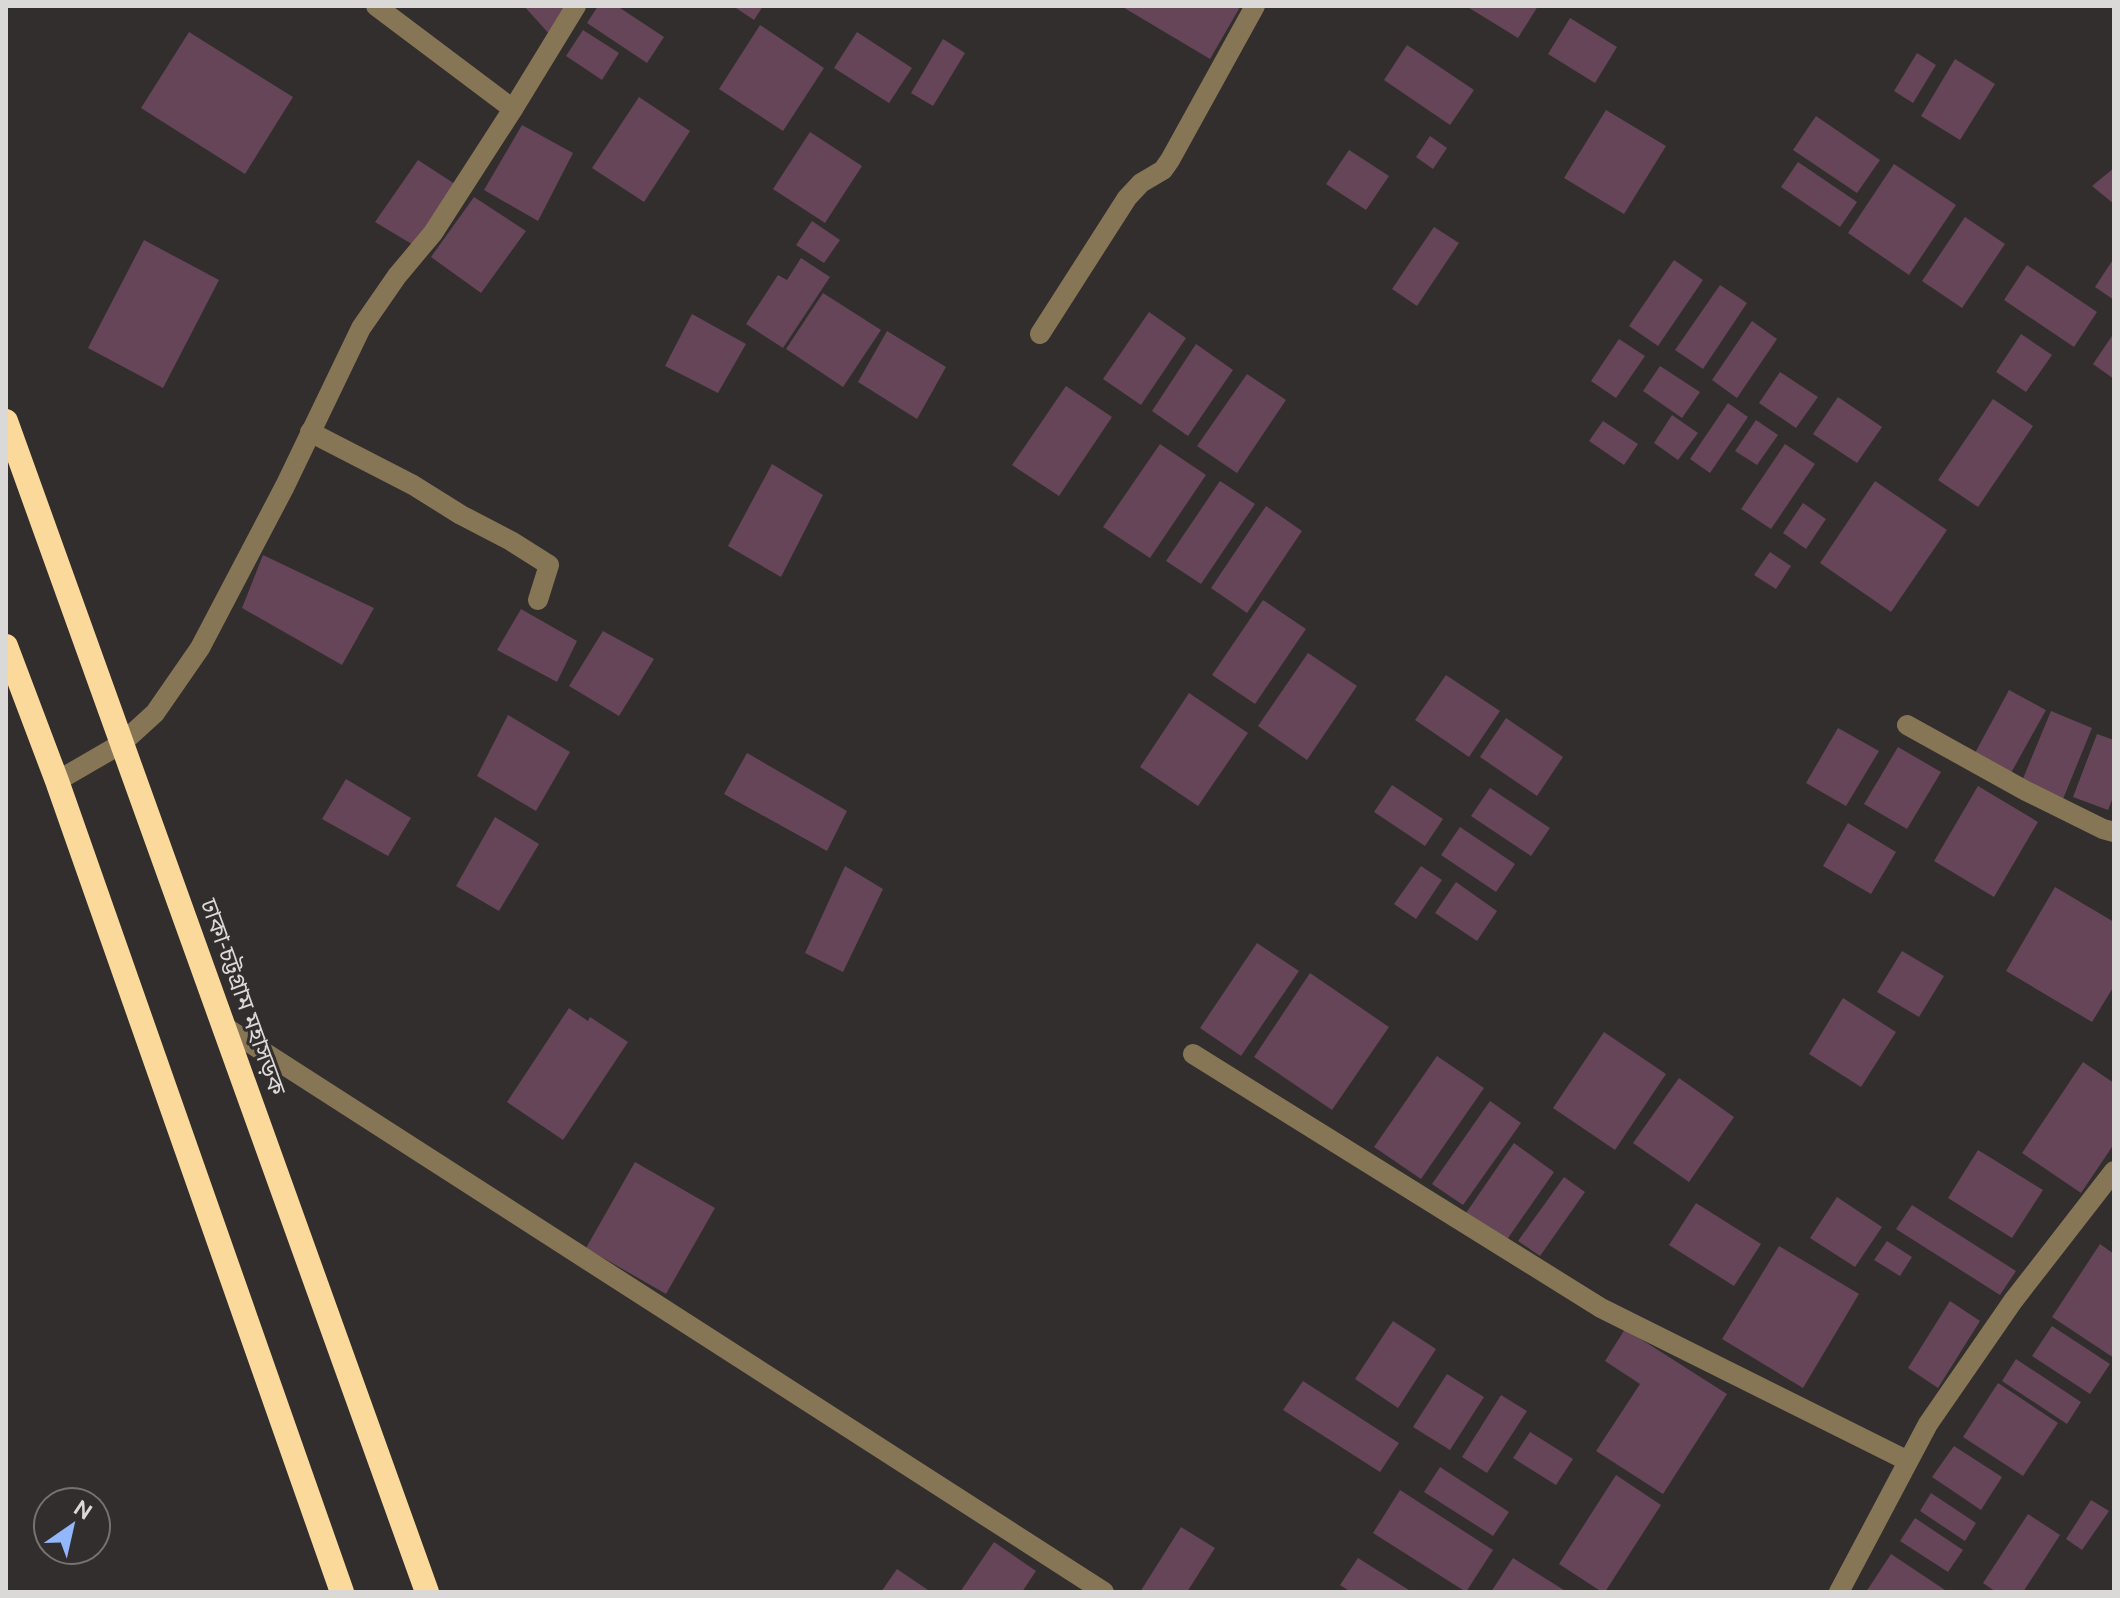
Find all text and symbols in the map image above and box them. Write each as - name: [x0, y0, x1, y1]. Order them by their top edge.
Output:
- street label: ঢাকা-চট্টগ্রাম মহাসড়ক: [195, 894, 292, 1099]
- north arrow: [32, 1486, 112, 1566]
- text: N: [70, 1494, 97, 1524]

